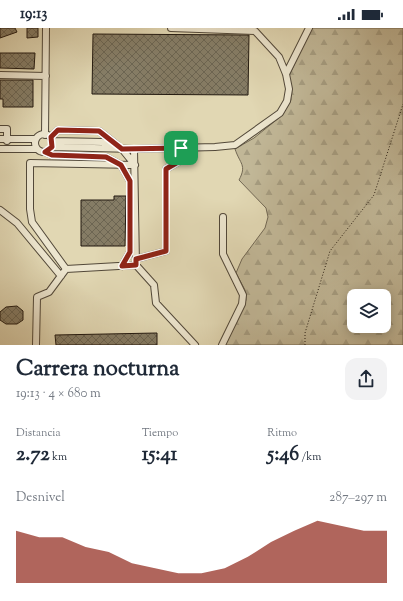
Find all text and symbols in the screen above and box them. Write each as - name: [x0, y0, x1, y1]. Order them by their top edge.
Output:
- text: 19:13: [20, 4, 47, 25]
- pin: [164, 131, 198, 165]
- icon: arrive: [170, 137, 192, 159]
- map controls: [347, 289, 391, 333]
- button: layers: [347, 289, 391, 333]
- text: Carrera nocturna: [16, 354, 179, 386]
- button: share: [345, 358, 387, 400]
- text: 19:13 · 4 × 680 m: [16, 385, 101, 403]
- text: Distancia: [16, 425, 61, 441]
- text: Tiempo: [142, 425, 178, 441]
- text: Ritmo: [267, 425, 297, 441]
- text: 2.72: [16, 441, 50, 470]
- text: 15:41: [142, 441, 177, 470]
- text: 5:46: [267, 441, 299, 470]
- text: km: [50, 449, 67, 465]
- text: /km: [299, 449, 321, 465]
- text: Desnivel: [16, 489, 65, 507]
- text: 287–297 m: [329, 489, 387, 507]

